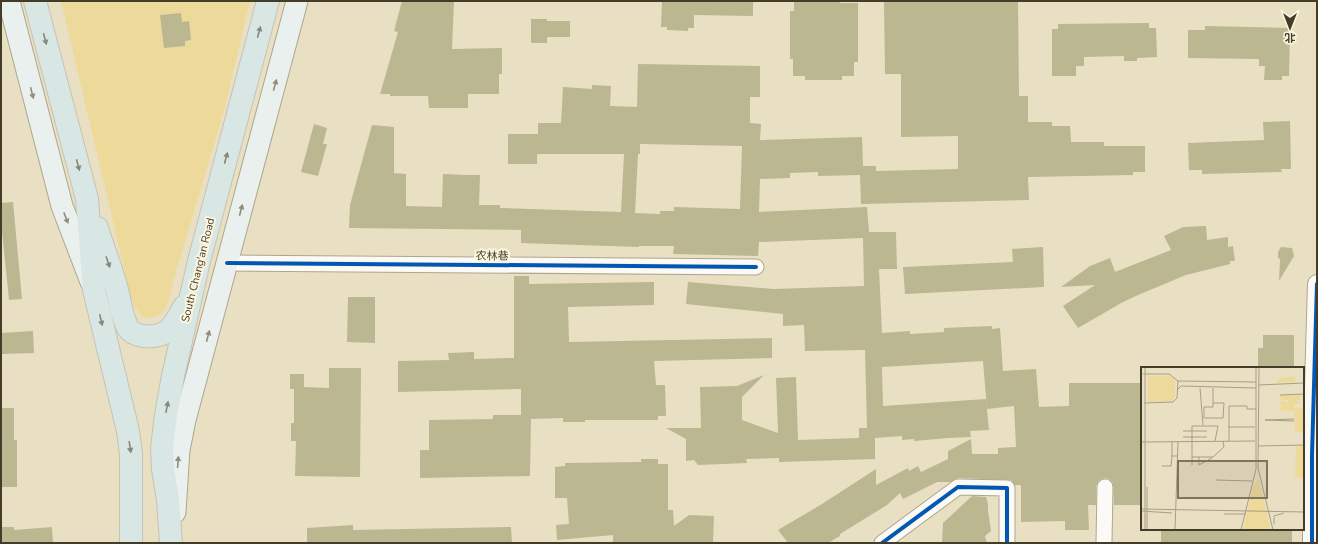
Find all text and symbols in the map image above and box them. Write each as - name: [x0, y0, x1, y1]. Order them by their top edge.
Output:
- north arrow: [1270, 8, 1310, 48]
- one-way arrow: [257, 26, 263, 38]
- text: 北: [1285, 30, 1296, 45]
- one-way arrow: [42, 33, 48, 45]
- one-way arrow: [272, 78, 278, 90]
- one-way arrow: [30, 87, 36, 99]
- one-way arrow: [223, 152, 229, 164]
- one-way arrow: [75, 158, 81, 171]
- one-way arrow: [238, 204, 244, 216]
- one-way arrow: [64, 213, 70, 225]
- street label: South Chang'an Road: [178, 216, 218, 324]
- street label: 农林巷: [475, 248, 509, 264]
- one-way arrow: [106, 257, 112, 269]
- one-way arrow: [98, 314, 104, 327]
- one-way arrow: [205, 330, 211, 342]
- inset map: [1141, 367, 1304, 530]
- one-way arrow: [164, 401, 170, 413]
- one-way arrow: [127, 441, 133, 453]
- one-way arrow: [175, 456, 182, 468]

